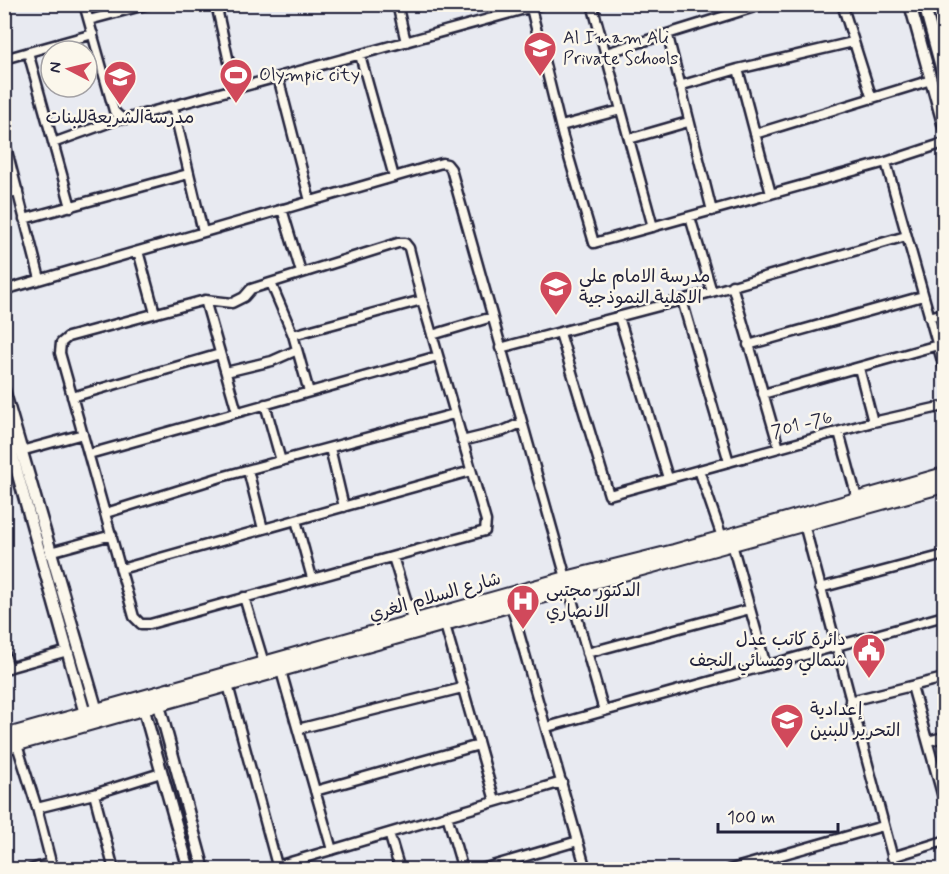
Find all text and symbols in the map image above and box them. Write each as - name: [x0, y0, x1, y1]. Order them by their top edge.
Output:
- place label: Al Imam Ali Private Schools: [563, 26, 678, 71]
- school or university icon: Al Imam Ali Private Schools: [522, 30, 558, 77]
- north arrow: [39, 39, 99, 99]
- sports icon: Olympic city: [218, 57, 254, 104]
- school or university icon: مدرسةالشريعةللبنات: [102, 59, 138, 106]
- text: N: [45, 61, 67, 74]
- place label: Olympic city: [259, 63, 360, 87]
- place label: مدرسةالشريعةللبنات: [46, 106, 194, 130]
- place label: مدرسة الامام علي الاهلية النموذجية: [579, 265, 710, 310]
- school or university icon: مدرسة الامام علي الاهلية النموذجية: [538, 269, 574, 316]
- street label: 701 -76: [769, 405, 835, 445]
- street label: شارع السلام الغري: [366, 567, 504, 628]
- place label: الدكتور مجتبى الانصاري: [546, 579, 641, 624]
- hospital icon: الدكتور مجتبى الانصاري: [505, 583, 541, 630]
- place label: دائرة كاتب عدل شمالي ومسائي النجف: [689, 628, 846, 676]
- public building icon: دائرة كاتب عدل شمالي ومسائي النجف: [851, 632, 887, 679]
- place label: إعدادية التحرير للبنين: [810, 698, 900, 743]
- school or university icon: إعدادية التحرير للبنين: [769, 702, 805, 749]
- scale bar: [718, 796, 838, 834]
- text: 100 m: [727, 806, 775, 830]

